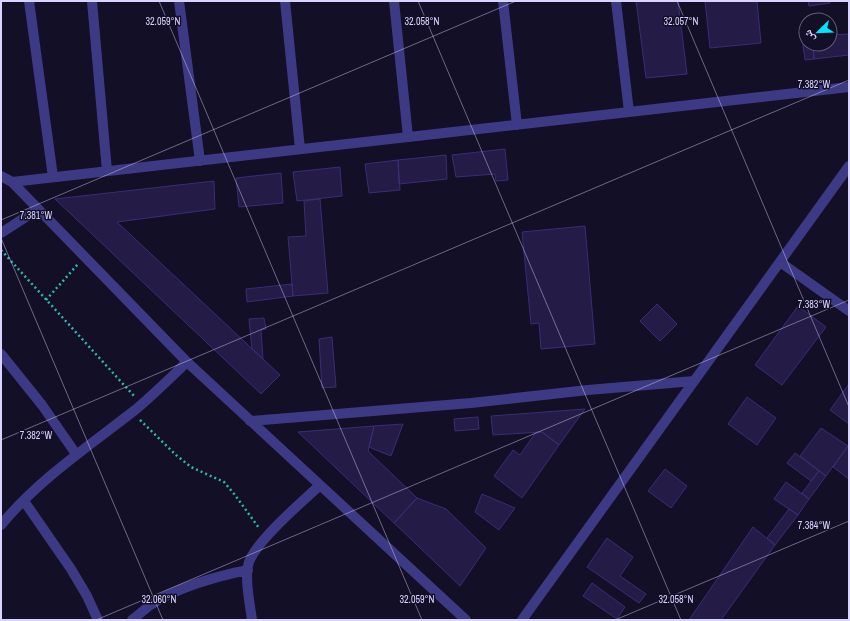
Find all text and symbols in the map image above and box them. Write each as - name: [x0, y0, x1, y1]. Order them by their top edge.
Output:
- north arrow: [798, 12, 838, 52]
- text: 32.059°N: [146, 15, 181, 28]
- text: 32.058°N: [405, 15, 440, 28]
- text: 32.057°N: [664, 15, 699, 28]
- text: ش: [800, 27, 818, 44]
- text: 7.382°W: [798, 78, 830, 91]
- text: 7.381°W: [20, 209, 52, 222]
- text: 7.383°W: [798, 298, 830, 311]
- text: 7.382°W: [20, 429, 52, 442]
- text: 7.384°W: [798, 519, 830, 532]
- text: 32.060°N: [142, 593, 177, 606]
- text: 32.059°N: [400, 593, 435, 606]
- text: 32.058°N: [659, 593, 694, 606]

